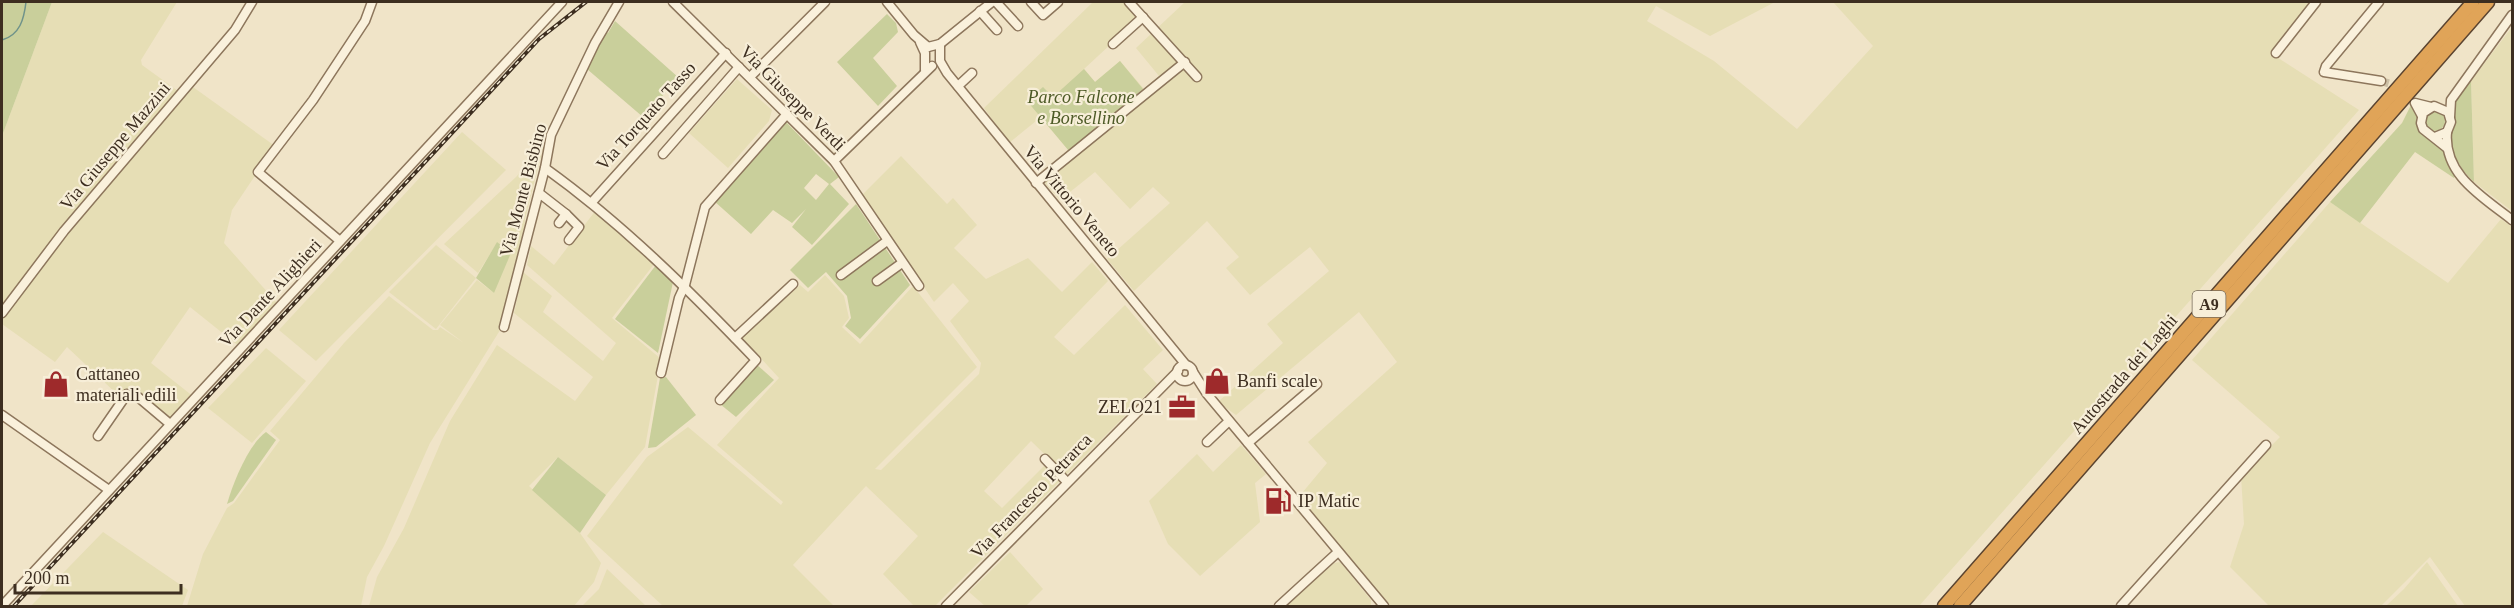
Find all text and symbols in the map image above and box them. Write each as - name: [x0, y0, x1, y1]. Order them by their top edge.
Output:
- street label: Via Giuseppe Verdi: [736, 41, 850, 155]
- street label: Via Torquato Tasso: [592, 58, 700, 174]
- street label: Via Giuseppe Mazzini: [56, 78, 174, 214]
- park label: Parco Falcone e Borsellino: [1027, 87, 1134, 128]
- street label: Via Monte Bisbino: [496, 121, 550, 259]
- street label: Via Vittorio Veneto: [1020, 141, 1124, 261]
- street label: Via Dante Alighieri: [215, 235, 325, 351]
- road number: A9: [2192, 291, 2226, 317]
- street label: Autostrada dei Laghi: [2067, 310, 2181, 438]
- place label: Cattaneo materiali edili: [76, 364, 176, 405]
- shop icon: Banfi scale: [1202, 366, 1232, 396]
- shop icon: Cattaneo materiali edili: [41, 369, 71, 399]
- place label: Banfi scale: [1237, 371, 1317, 391]
- office icon: ZELO21: [1167, 392, 1197, 422]
- place label: ZELO21: [1098, 397, 1162, 417]
- street label: Via Francesco Petrarca: [966, 429, 1096, 563]
- fuel station icon: IP Matic: [1263, 486, 1293, 516]
- place label: IP Matic: [1298, 491, 1360, 511]
- scale bar: [15, 557, 182, 595]
- text: 200 m: [24, 568, 70, 588]

